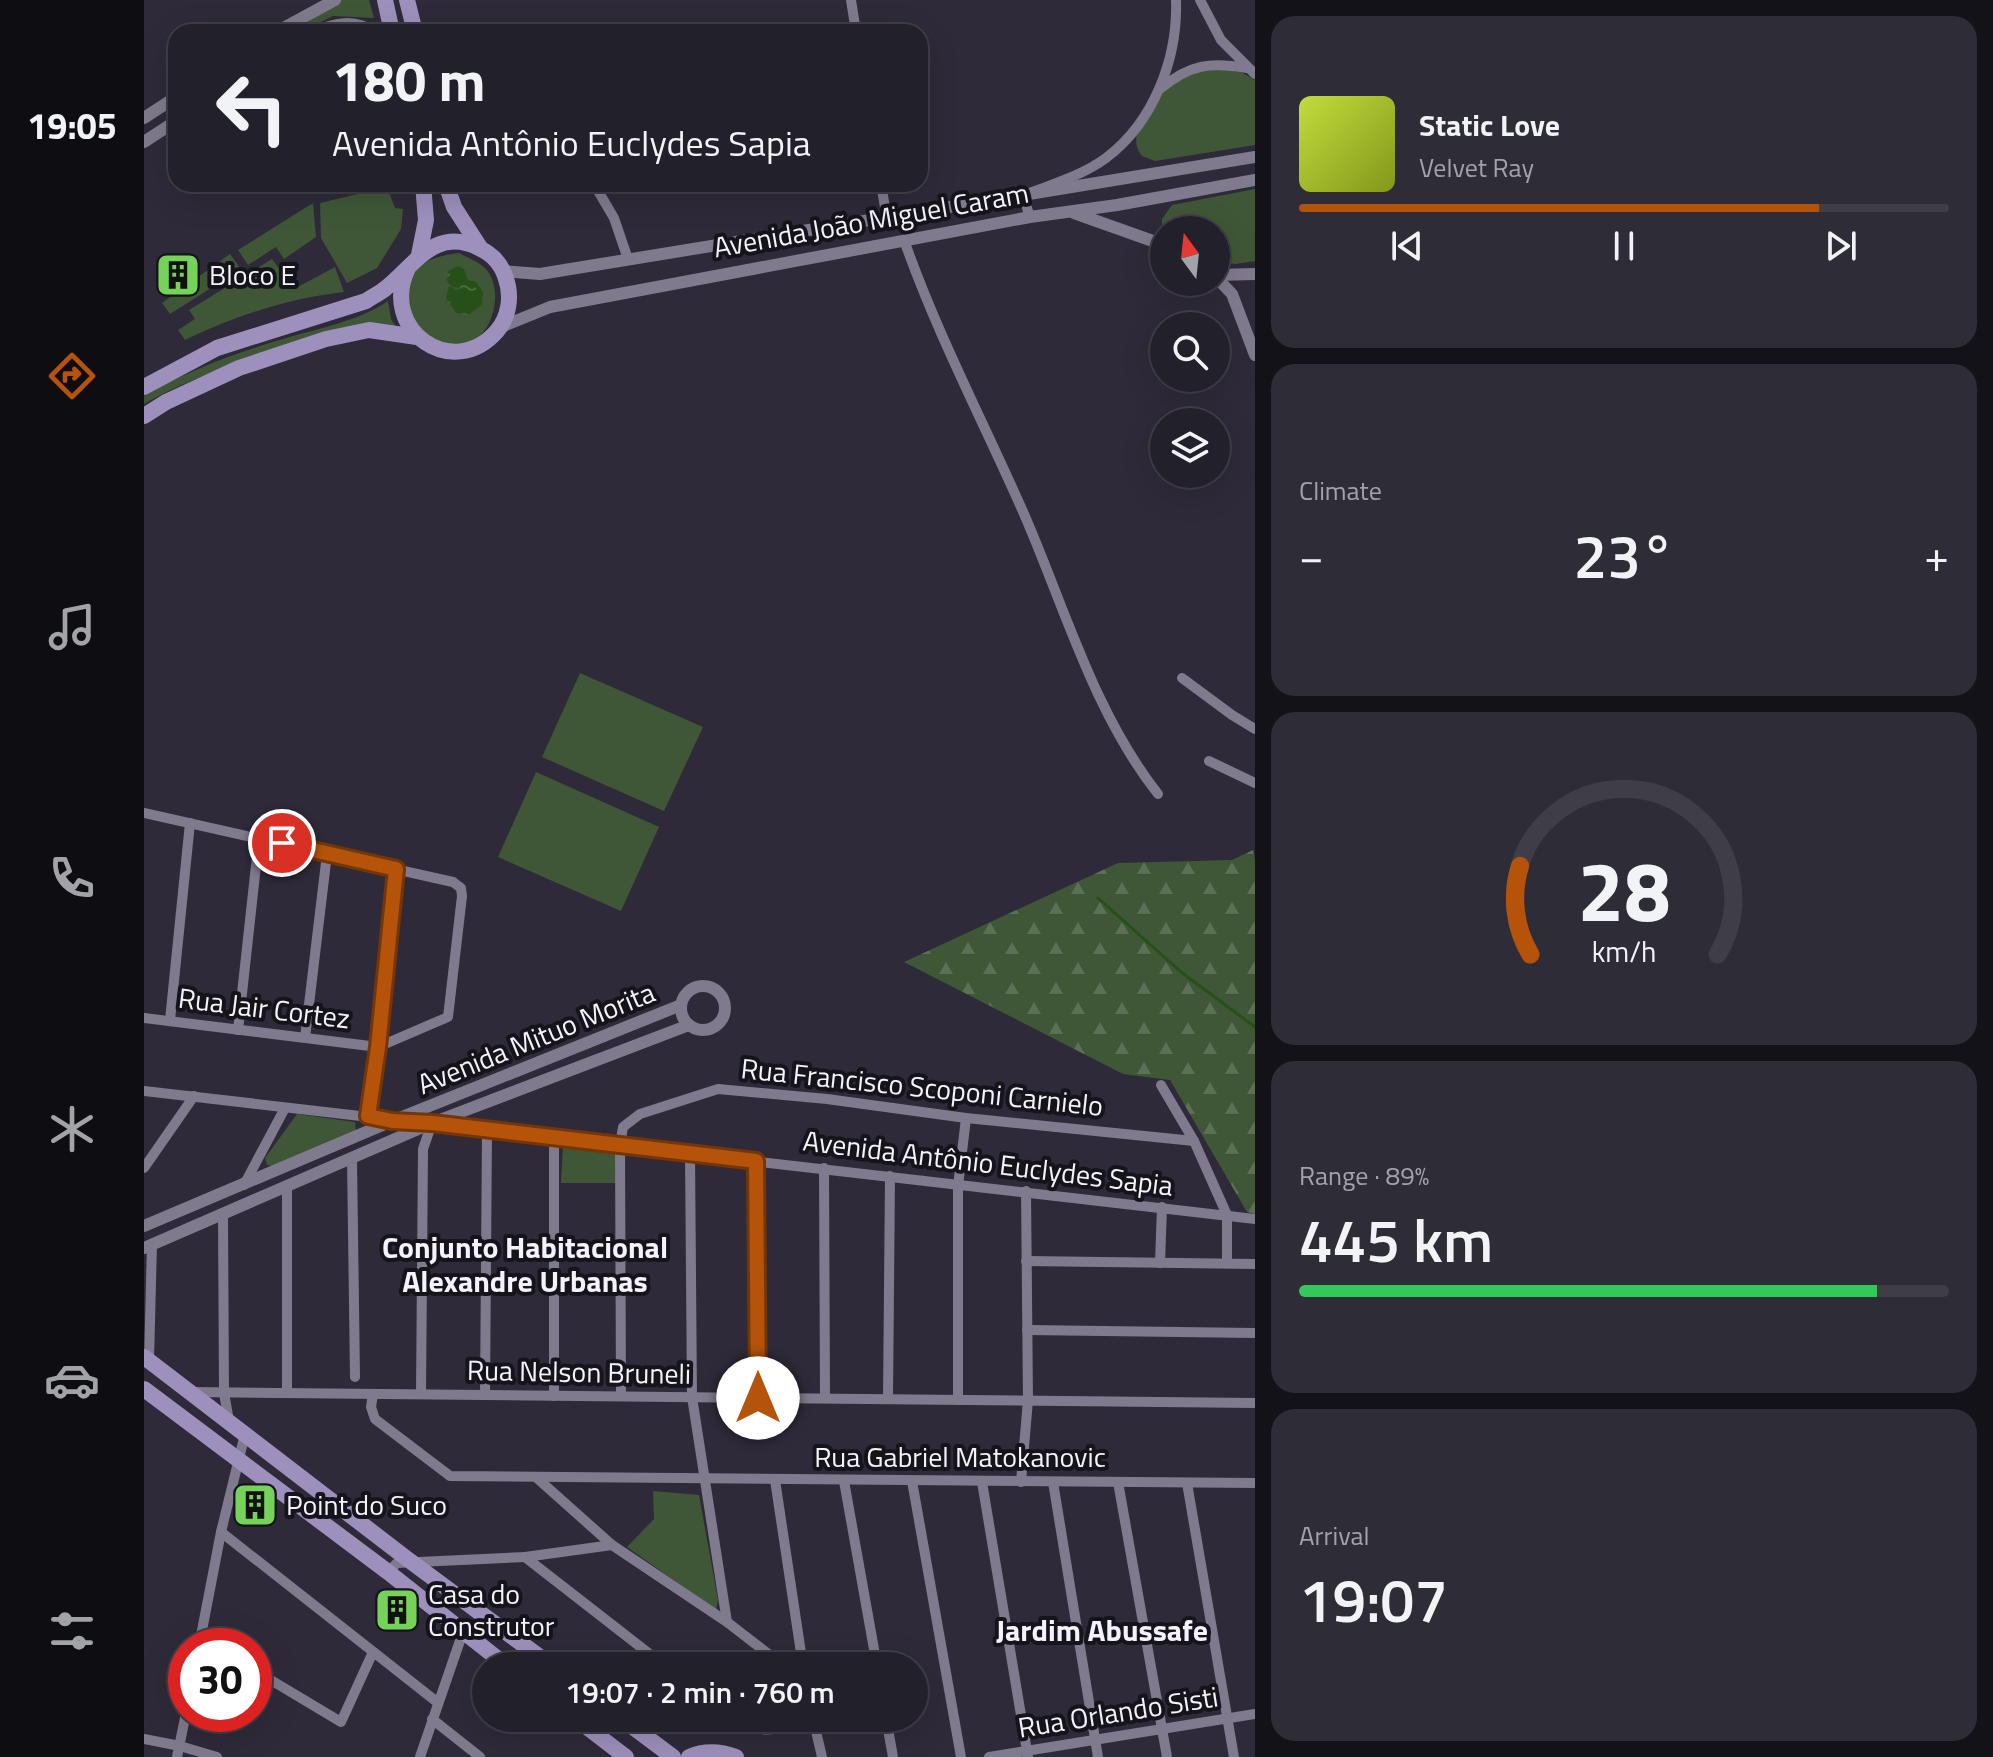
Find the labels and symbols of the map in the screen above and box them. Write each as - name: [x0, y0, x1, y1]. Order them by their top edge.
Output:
- street label: Avenida João Miguel Caram: [710, 171, 1032, 268]
- north arrow: [1150, 216, 1230, 296]
- building icon: Bloco E: [154, 251, 202, 299]
- place label: Bloco E: [209, 253, 296, 296]
- pin: [248, 809, 316, 877]
- street label: Avenida Mituo Morita: [411, 970, 661, 1105]
- street label: Rua Jair Cortez: [176, 976, 352, 1039]
- street label: Rua Francisco Scoponi Carnielo: [739, 1046, 1105, 1127]
- street label: Avenida Antônio Euclydes Sapia: [801, 1118, 1175, 1207]
- district label: Conjunto Habitacional Alexandre Urbanas: [382, 1224, 668, 1304]
- street label: Rua Nelson Bruneli: [467, 1348, 691, 1395]
- position arrow: [716, 1356, 800, 1440]
- street label: Rua Gabriel Matokanovic: [814, 1435, 1106, 1478]
- building icon: Point do Suco: [231, 1481, 279, 1529]
- place label: Point do Suco: [286, 1483, 447, 1526]
- place label: Casa do Construtor: [428, 1572, 555, 1647]
- building icon: Casa do Construtor: [373, 1586, 421, 1634]
- district label: Jardim Abussafe: [996, 1607, 1208, 1653]
- speed limit sign: 30: [168, 1628, 272, 1732]
- street label: Rua Orlando Sisti: [1015, 1674, 1221, 1749]

